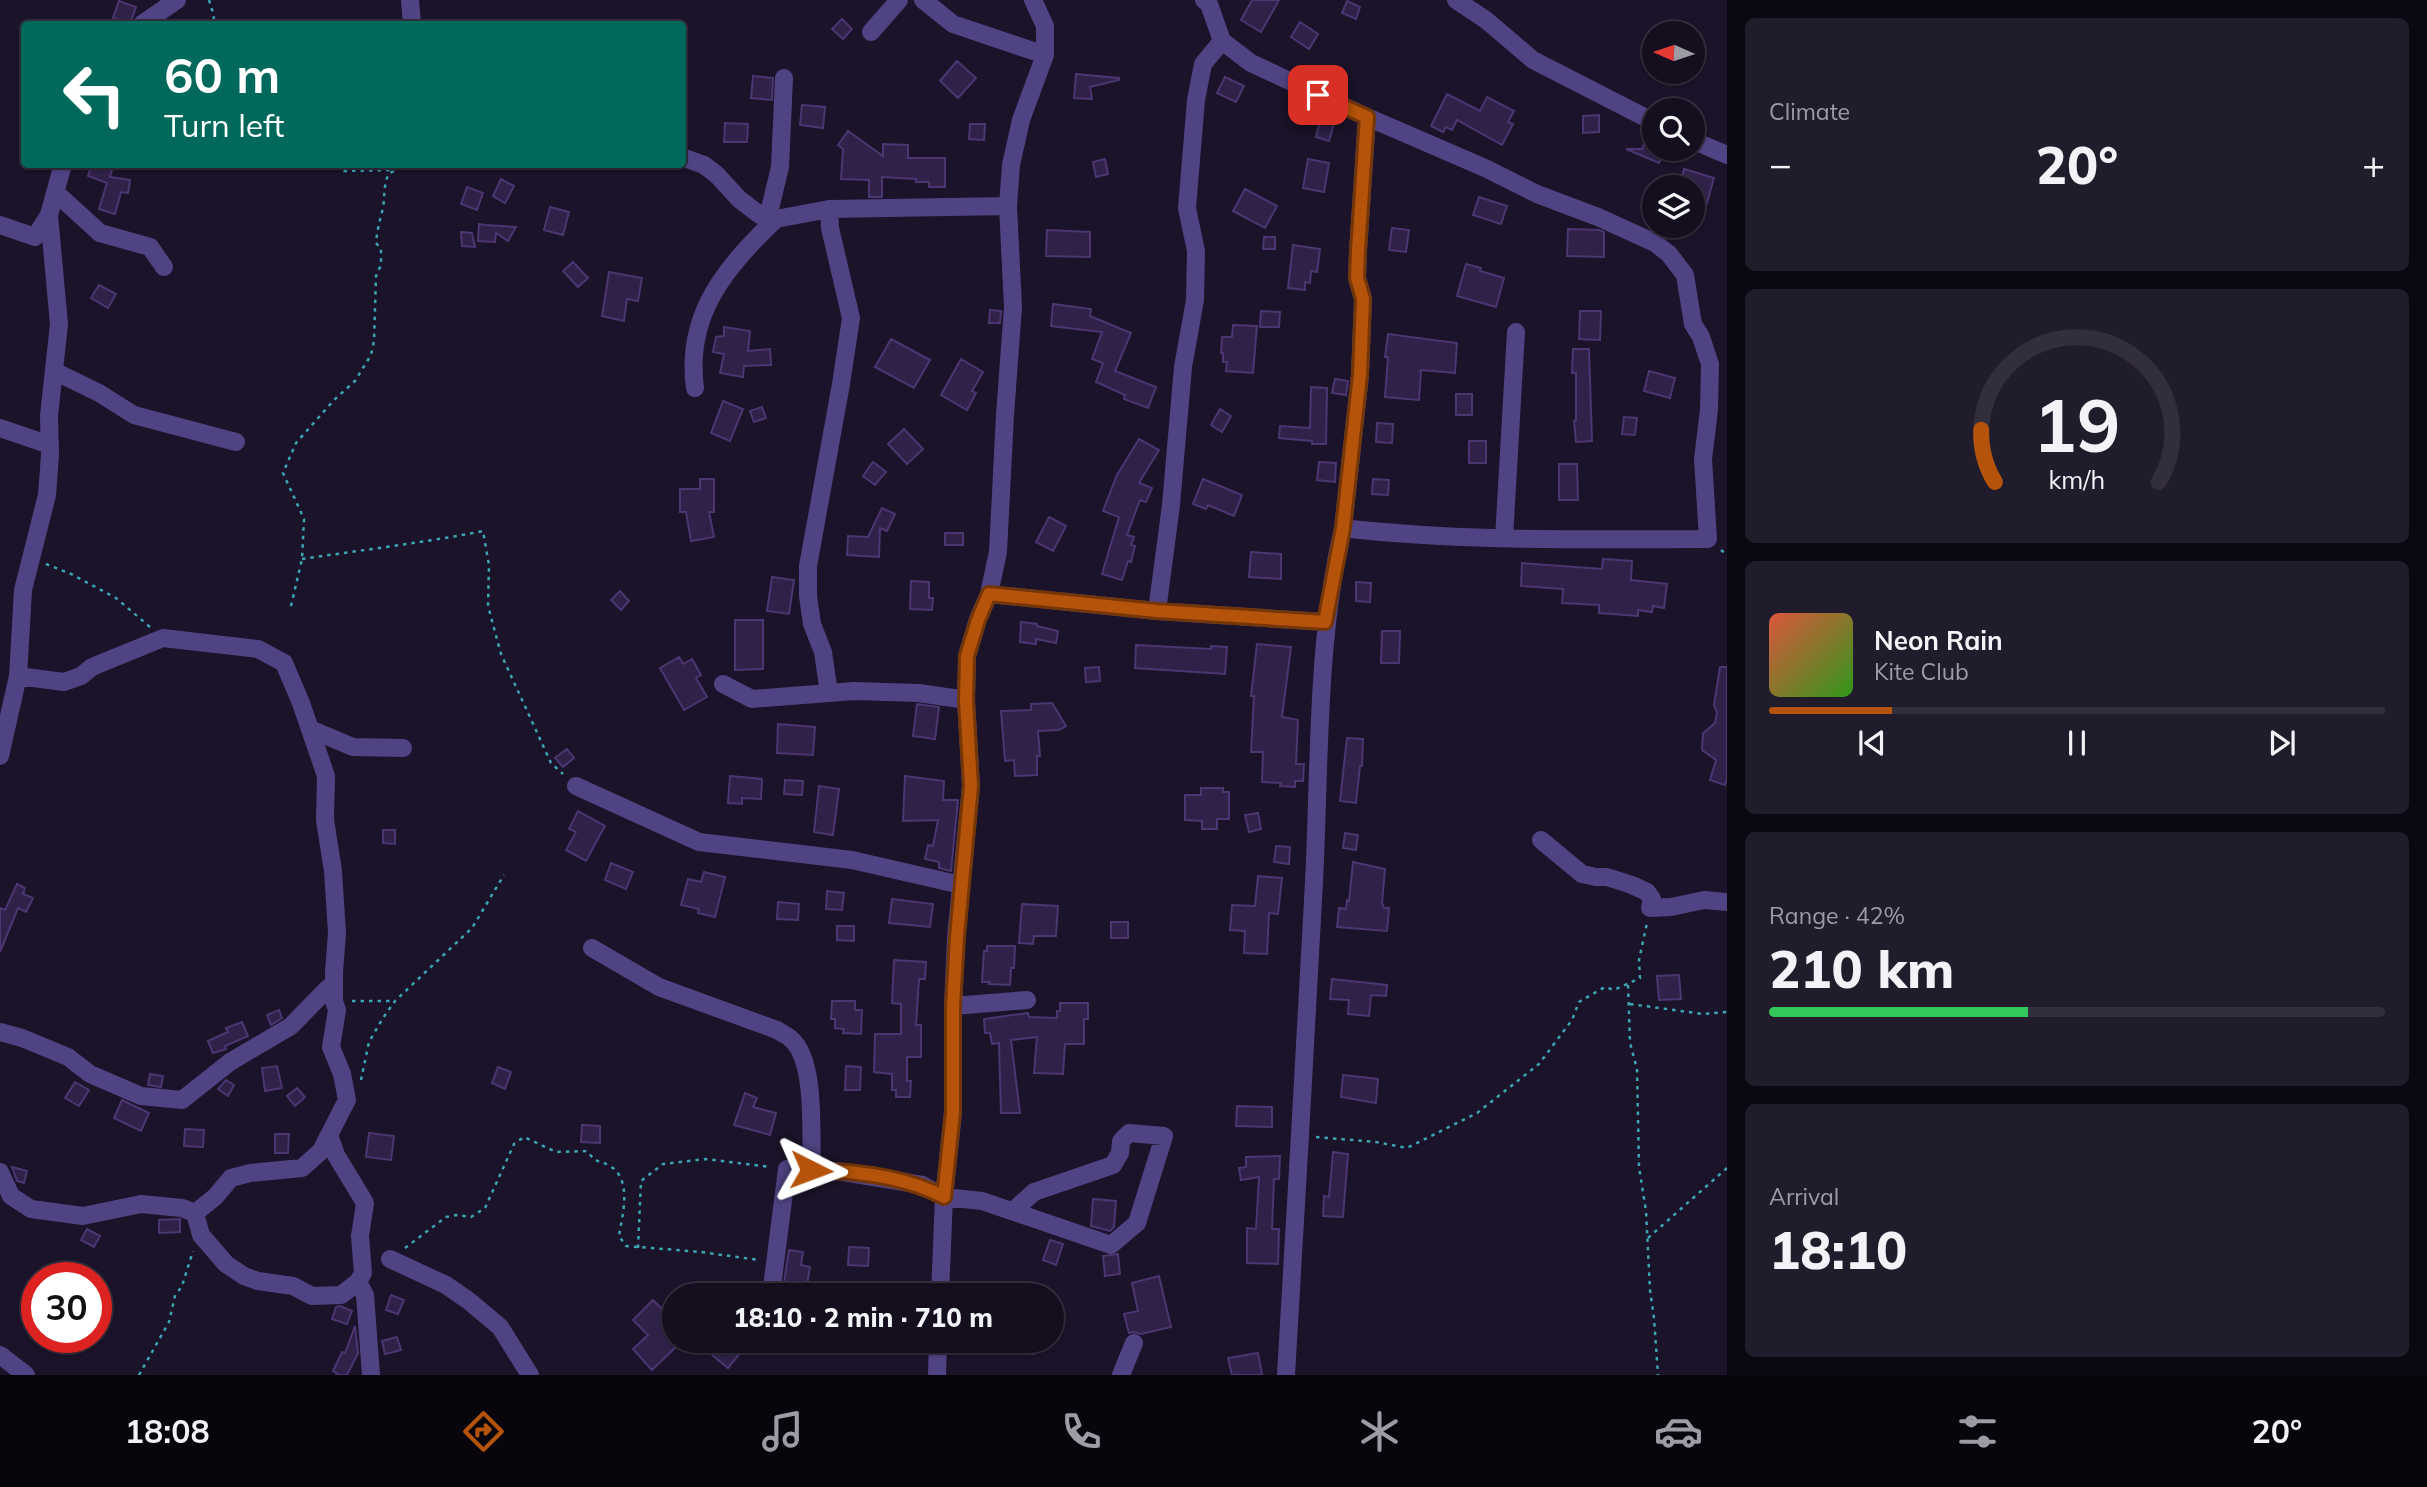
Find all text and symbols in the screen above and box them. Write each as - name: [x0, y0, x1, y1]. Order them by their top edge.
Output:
- north arrow: [1642, 21, 1704, 84]
- map controls: [1642, 21, 1705, 238]
- text: 60 m: [164, 44, 280, 105]
- icon: left: [49, 49, 140, 140]
- pin: [1288, 65, 1348, 125]
- icon: arrive: [1299, 76, 1337, 114]
- text: Climate: [1769, 97, 1850, 126]
- button: search: [1642, 98, 1705, 161]
- text: Turn left: [164, 105, 284, 145]
- text: 20°: [2036, 132, 2118, 197]
- text: −: [1769, 140, 1792, 188]
- text: +: [2362, 140, 2385, 188]
- button: layers: [1642, 175, 1705, 238]
- text: 19: [2033, 380, 2121, 471]
- text: km/h: [2049, 464, 2105, 495]
- text: Neon Rain: [1874, 624, 2003, 657]
- text: Kite Club: [1874, 657, 1969, 686]
- icon: previous: [1853, 724, 1891, 762]
- icon: pause: [2058, 724, 2096, 762]
- icon: next: [2263, 724, 2301, 762]
- text: Range · 42%: [1769, 901, 1905, 930]
- text: 210 km: [1769, 936, 1954, 1001]
- position arrow: [774, 1133, 848, 1207]
- text: Arrival: [1769, 1182, 1839, 1211]
- text: 18:10: [1769, 1217, 1907, 1282]
- speed limit sign: 30: [21, 1262, 112, 1353]
- text: 18:10 · 2 min · 710 m: [733, 1301, 993, 1334]
- icon: directions: [459, 1407, 508, 1456]
- icon: music: [758, 1407, 807, 1456]
- icon: phone: [1057, 1407, 1106, 1456]
- icon: climate: [1355, 1407, 1404, 1456]
- icon: car: [1654, 1407, 1703, 1456]
- icon: filters: [1953, 1407, 2002, 1456]
- text: 18:08: [125, 1411, 210, 1451]
- text: 20°: [2252, 1411, 2302, 1451]

